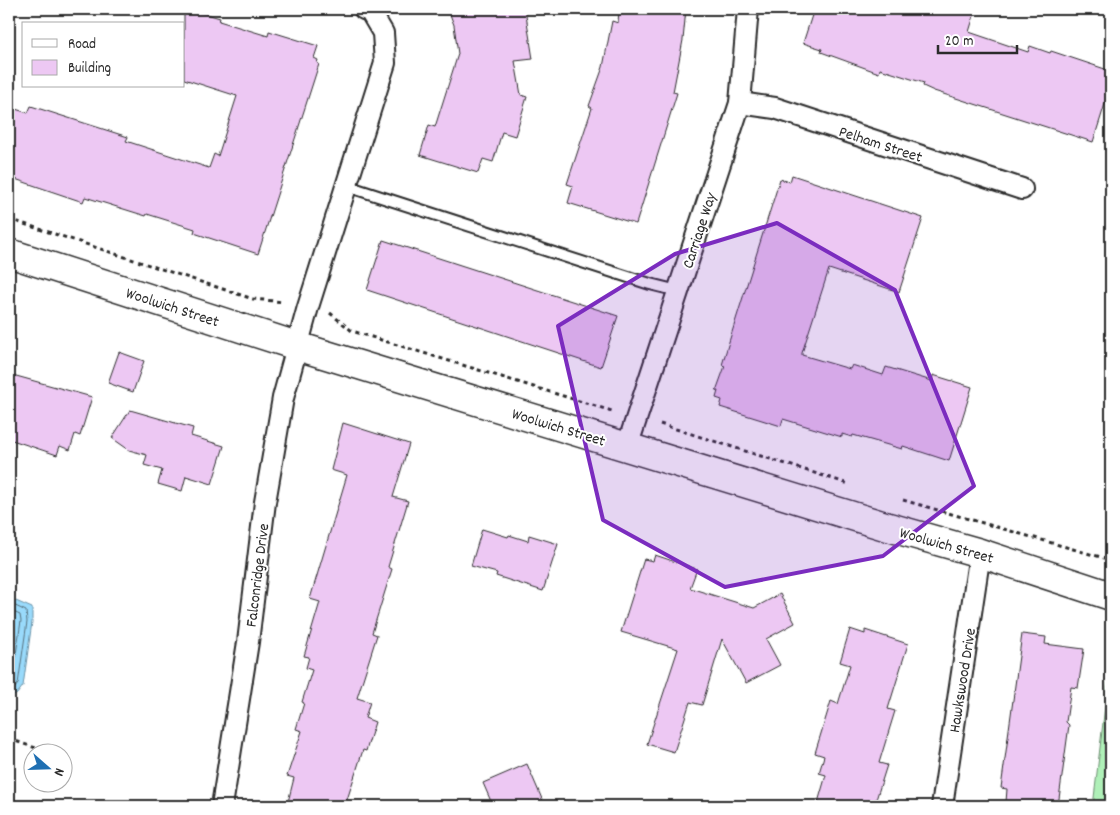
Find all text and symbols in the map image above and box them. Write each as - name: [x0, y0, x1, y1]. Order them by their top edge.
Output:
- legend: [22, 22, 185, 88]
- scale bar: [938, 22, 1016, 54]
- text: 20 m: [945, 31, 973, 53]
- text: Road: [68, 34, 96, 56]
- text: Building: [68, 58, 111, 80]
- street label: Pelham Street: [836, 121, 925, 170]
- street label: Carriage Way: [677, 189, 724, 272]
- street label: Woolwich Street: [123, 282, 222, 334]
- street label: Woolwich Street: [509, 403, 608, 454]
- street label: Falconridge Drive: [241, 522, 276, 628]
- street label: Woolwich Street: [897, 522, 996, 571]
- street label: Hawkswood Drive: [944, 626, 983, 734]
- north arrow: [22, 742, 72, 792]
- text: N: [48, 765, 69, 779]

